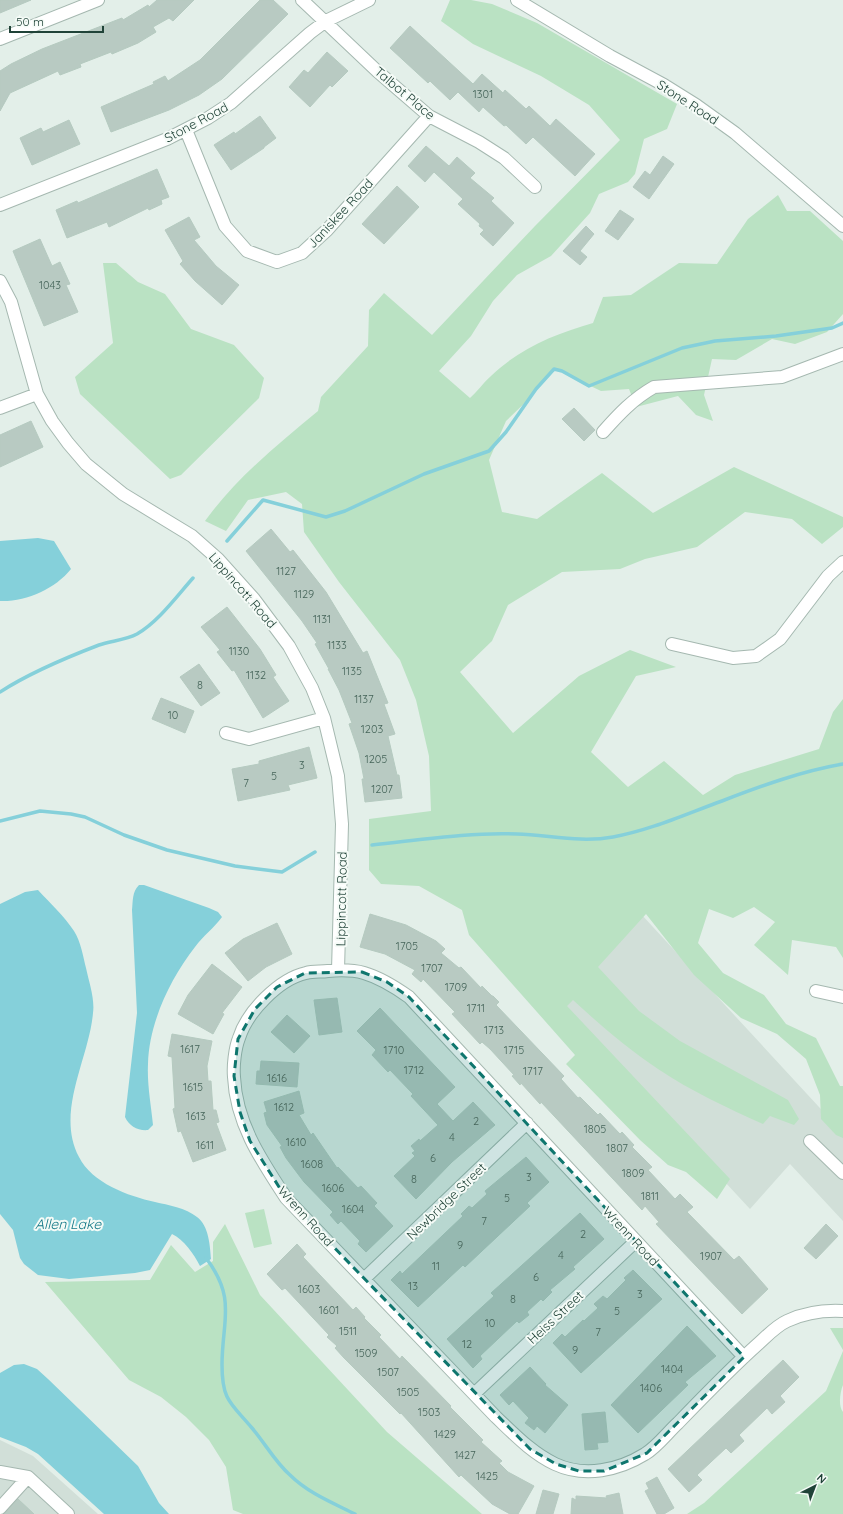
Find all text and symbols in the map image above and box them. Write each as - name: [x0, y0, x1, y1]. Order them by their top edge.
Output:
- scale bar: [10, 8, 103, 34]
- text: 50 m: [16, 14, 44, 29]
- street label: Talbot Place: [372, 63, 438, 123]
- street label: Stone Road: [654, 76, 722, 128]
- house number: 1301: [473, 87, 493, 101]
- street label: Stone Road: [161, 98, 231, 146]
- street label: Janiskee Road: [304, 175, 376, 251]
- house number: 1043: [39, 278, 61, 292]
- street label: Lippincott Road: [206, 549, 280, 631]
- house number: 1127: [276, 564, 296, 578]
- house number: 1129: [294, 587, 314, 601]
- house number: 1131: [313, 612, 331, 626]
- house number: 1133: [327, 638, 347, 652]
- house number: 1130: [229, 644, 249, 658]
- house number: 1135: [342, 664, 362, 678]
- house number: 1132: [246, 668, 266, 682]
- house number: 8: [197, 678, 203, 692]
- house number: 1137: [354, 692, 374, 706]
- house number: 10: [168, 708, 178, 722]
- house number: 1203: [361, 722, 383, 736]
- house number: 1205: [365, 752, 387, 766]
- house number: 3: [299, 758, 305, 772]
- house number: 5: [271, 769, 277, 783]
- house number: 7: [243, 776, 249, 790]
- house number: 1207: [371, 782, 393, 796]
- street label: Lippincott Road: [332, 851, 350, 947]
- house number: 1705: [396, 939, 418, 953]
- house number: 1707: [421, 961, 443, 975]
- house number: 1709: [445, 980, 467, 994]
- house number: 1711: [467, 1001, 485, 1015]
- house number: 1713: [484, 1023, 504, 1037]
- house number: 1617: [180, 1042, 200, 1056]
- house number: 1710: [384, 1043, 404, 1057]
- house number: 1715: [504, 1043, 524, 1057]
- house number: 1712: [404, 1063, 424, 1077]
- house number: 1717: [523, 1064, 543, 1078]
- house number: 1616: [267, 1071, 287, 1085]
- house number: 1615: [183, 1080, 203, 1094]
- house number: 1612: [274, 1100, 294, 1114]
- house number: 1613: [186, 1109, 206, 1123]
- house number: 2: [473, 1114, 479, 1128]
- house number: 1805: [584, 1122, 606, 1136]
- house number: 4: [449, 1130, 455, 1144]
- house number: 1610: [286, 1135, 306, 1149]
- house number: 1611: [196, 1138, 214, 1152]
- house number: 1807: [606, 1141, 628, 1155]
- house number: 6: [430, 1151, 436, 1165]
- house number: 1608: [301, 1157, 323, 1171]
- street label: Newbridge Street: [403, 1159, 489, 1243]
- house number: 1809: [622, 1166, 644, 1180]
- house number: 3: [526, 1170, 532, 1184]
- house number: 8: [411, 1172, 417, 1186]
- house number: 1606: [322, 1181, 344, 1195]
- street label: Wrenn Road: [275, 1183, 337, 1249]
- house number: 1811: [641, 1189, 659, 1203]
- house number: 5: [504, 1191, 510, 1205]
- house number: 1604: [342, 1202, 364, 1216]
- street label: Wrenn Road: [599, 1203, 663, 1269]
- house number: 7: [481, 1214, 487, 1228]
- water label: Allen Lake: [35, 1215, 102, 1233]
- house number: 2: [580, 1227, 586, 1241]
- house number: 9: [457, 1238, 463, 1252]
- house number: 4: [558, 1248, 564, 1262]
- house number: 1907: [700, 1249, 722, 1263]
- house number: 11: [432, 1259, 440, 1273]
- house number: 6: [533, 1270, 539, 1284]
- house number: 13: [408, 1279, 418, 1293]
- house number: 1603: [298, 1282, 320, 1296]
- street label: Heiss Street: [524, 1287, 586, 1347]
- house number: 3: [637, 1287, 643, 1301]
- house number: 8: [510, 1292, 516, 1306]
- house number: 1601: [319, 1303, 339, 1317]
- house number: 5: [614, 1304, 620, 1318]
- house number: 10: [485, 1316, 495, 1330]
- house number: 1511: [339, 1324, 357, 1338]
- house number: 7: [595, 1325, 601, 1339]
- house number: 12: [462, 1337, 472, 1351]
- house number: 9: [572, 1343, 578, 1357]
- house number: 1509: [355, 1346, 377, 1360]
- house number: 1404: [661, 1362, 683, 1376]
- house number: 1507: [377, 1365, 399, 1379]
- house number: 1406: [640, 1381, 662, 1395]
- house number: 1505: [397, 1385, 419, 1399]
- house number: 1503: [418, 1405, 440, 1419]
- house number: 1429: [434, 1427, 456, 1441]
- house number: 1427: [454, 1448, 476, 1462]
- north arrow: [795, 1466, 835, 1506]
- house number: 1425: [476, 1469, 498, 1483]
- text: N: [814, 1471, 829, 1486]

